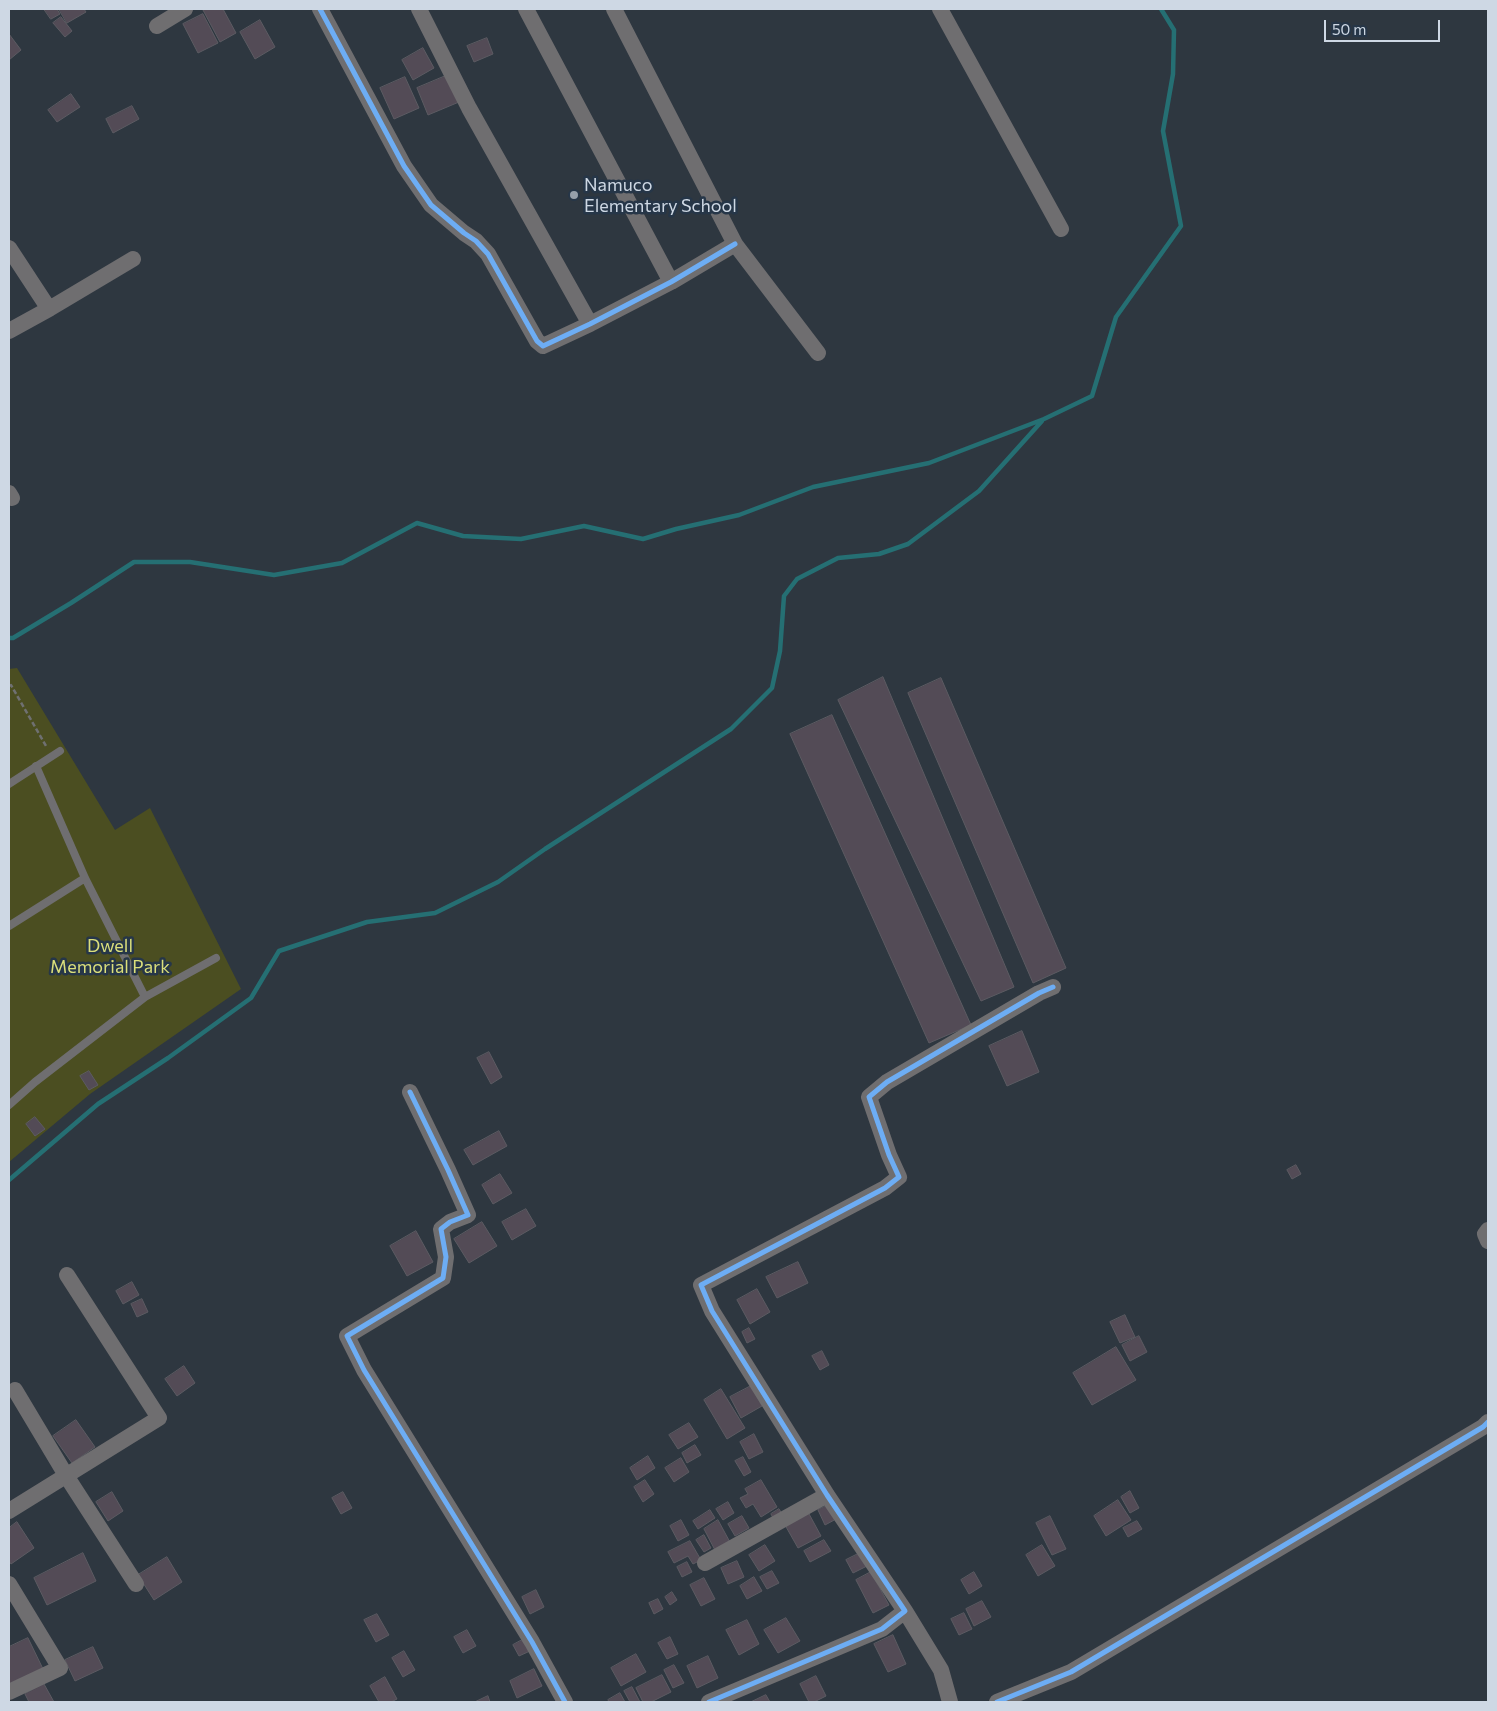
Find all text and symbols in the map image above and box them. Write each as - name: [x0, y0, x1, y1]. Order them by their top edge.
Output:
- scale bar: [1327, 10, 1443, 42]
- text: 50 m: [1332, 20, 1366, 38]
- place label: Namuco Elementary School: [584, 174, 737, 216]
- marker: Namuco Elementary School: [568, 189, 580, 201]
- park label: Dwell Memorial Park: [50, 935, 170, 978]

